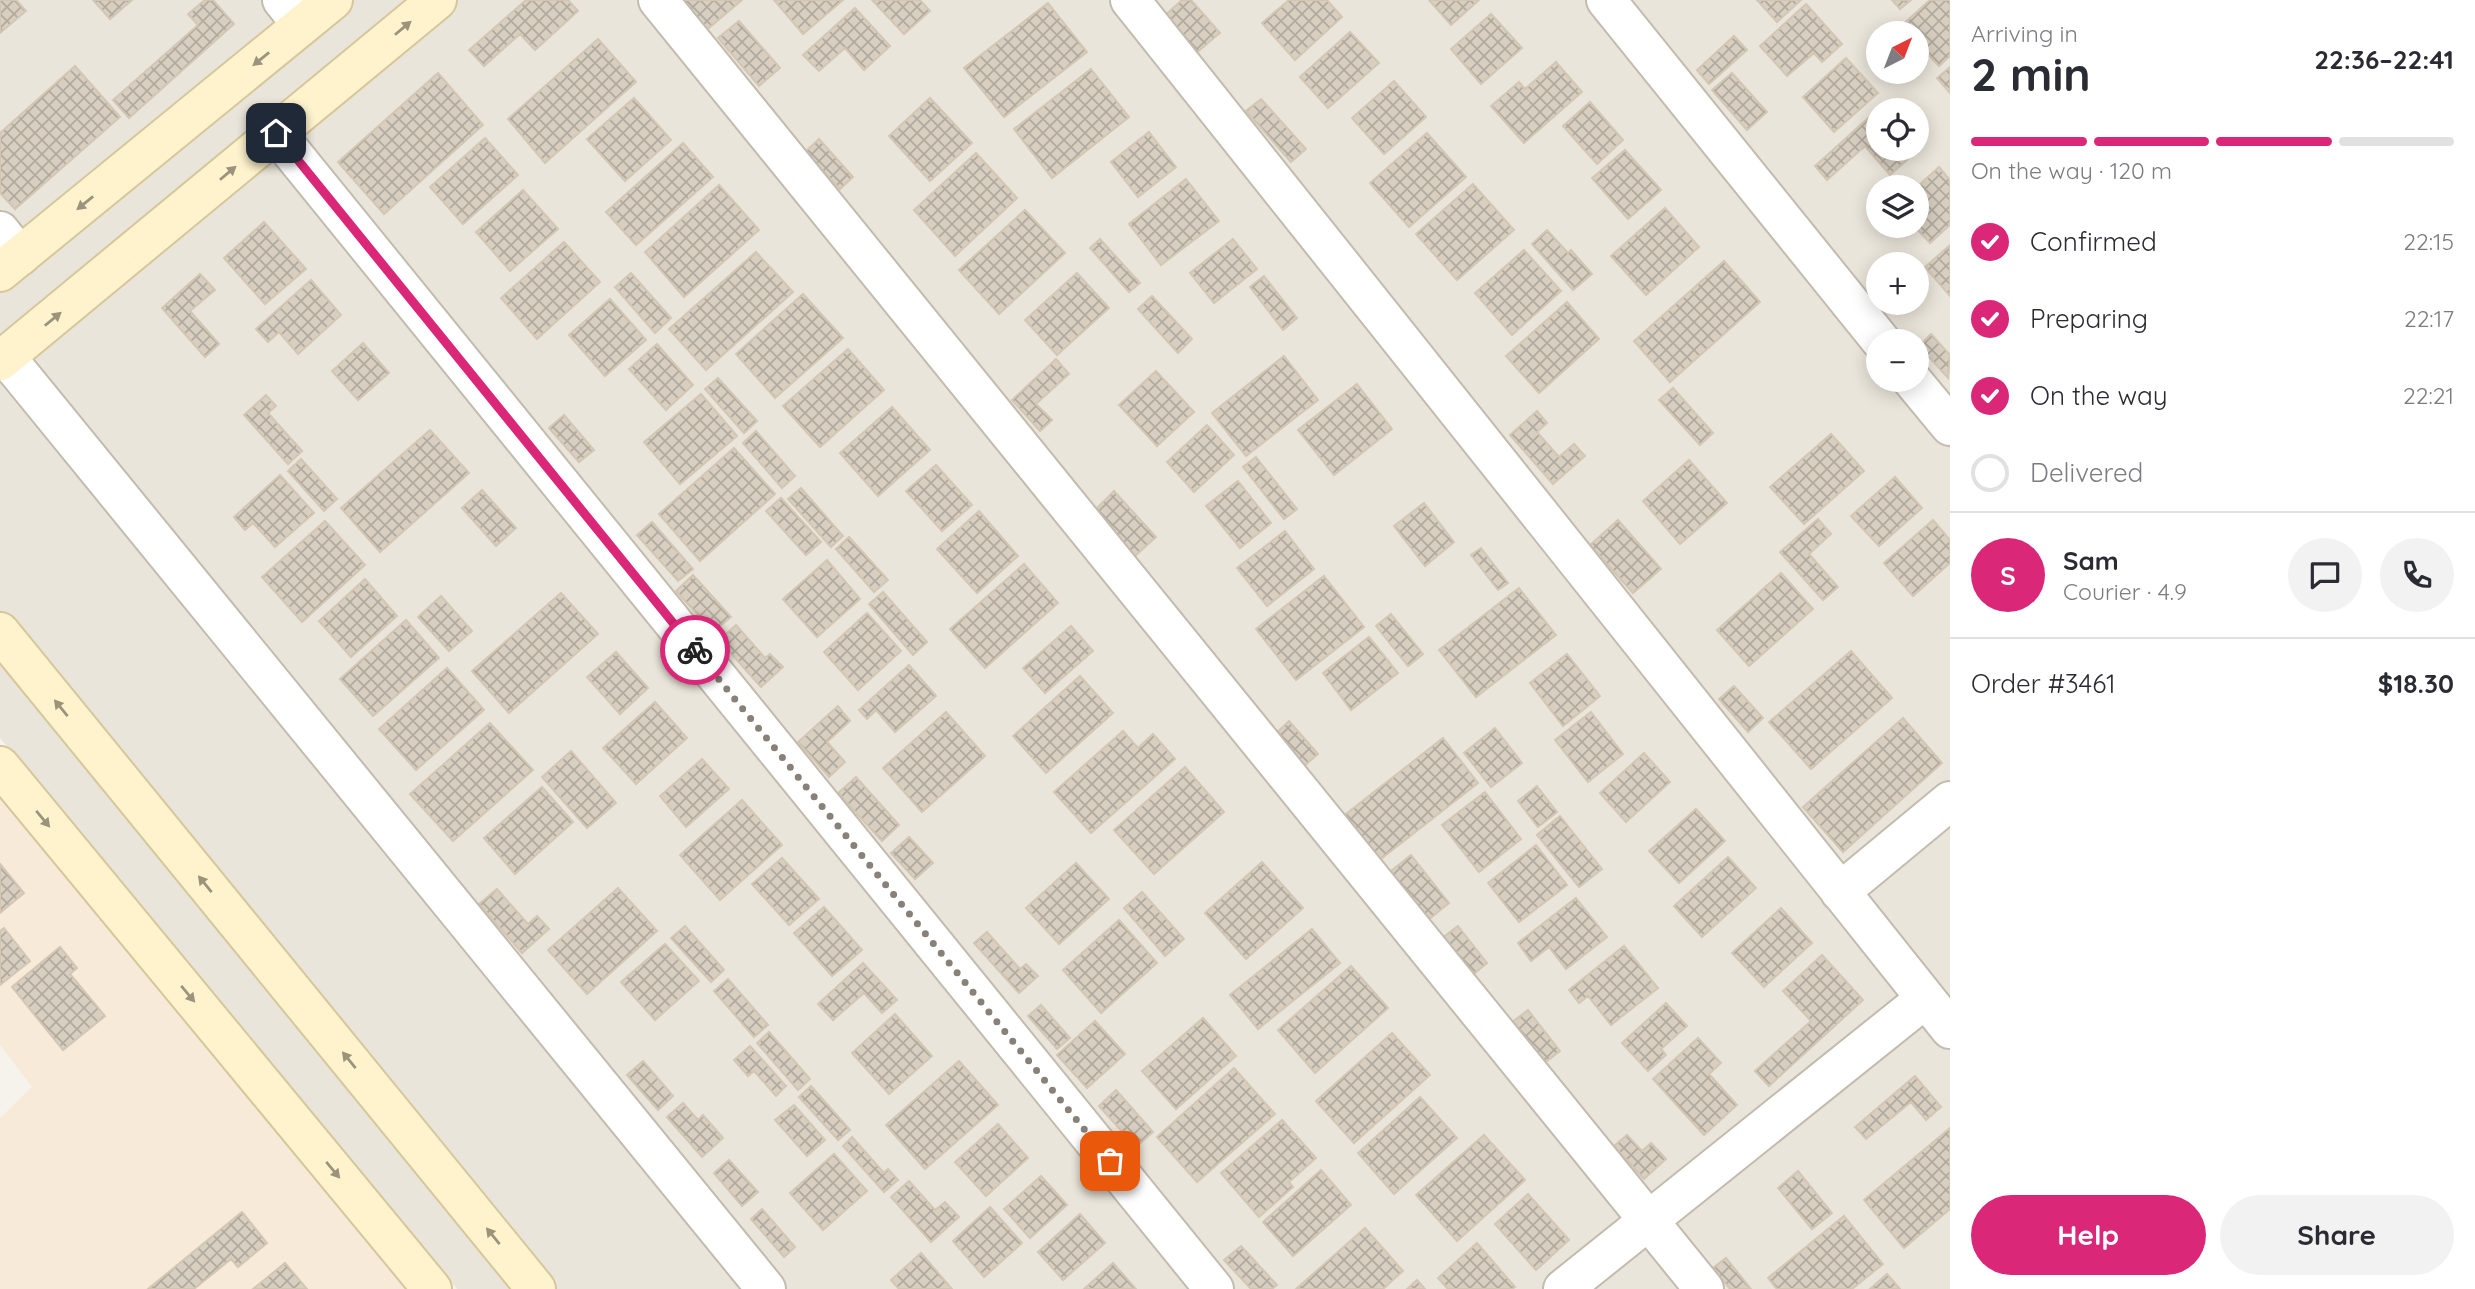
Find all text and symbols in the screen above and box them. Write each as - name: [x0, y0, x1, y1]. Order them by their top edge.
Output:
- text: Arriving in: [1971, 19, 2078, 48]
- one-way arrow: [395, 21, 412, 36]
- north arrow: [1866, 21, 1928, 84]
- map controls: [1866, 21, 1929, 392]
- text: 22:36–22:41: [2314, 43, 2454, 76]
- text: 2 min: [1971, 45, 2091, 103]
- one-way arrow: [252, 51, 270, 66]
- button: locate: [1866, 98, 1929, 161]
- pin: [246, 103, 306, 163]
- icon: home: [257, 114, 295, 152]
- text: On the way · 120 m: [1971, 156, 2172, 185]
- one-way arrow: [220, 166, 237, 181]
- button: layers: [1866, 175, 1929, 238]
- one-way arrow: [76, 195, 94, 210]
- icon: check: [1971, 223, 2009, 261]
- text: Confirmed: [2030, 225, 2157, 258]
- text: 22:15: [2403, 227, 2454, 256]
- button: +: [1866, 252, 1929, 315]
- icon: check: [1971, 300, 2009, 338]
- text: Preparing: [2030, 302, 2148, 335]
- text: 22:17: [2404, 304, 2454, 333]
- one-way arrow: [44, 311, 62, 326]
- button: −: [1866, 329, 1929, 392]
- icon: check: [1971, 377, 2009, 415]
- text: On the way: [2030, 379, 2168, 412]
- text: 22:21: [2403, 381, 2454, 410]
- text: Delivered: [2030, 456, 2143, 489]
- button: chat: [2288, 538, 2362, 612]
- button: phone: [2380, 538, 2454, 612]
- text: Sam: [2063, 544, 2119, 577]
- text: S: [2000, 559, 2016, 592]
- text: Courier · 4.9: [2063, 577, 2187, 606]
- courier: [660, 615, 730, 685]
- icon: bike: [676, 631, 714, 669]
- text: Order #3461: [1971, 667, 2116, 700]
- text: $18.30: [2378, 667, 2454, 700]
- one-way arrow: [54, 699, 69, 717]
- one-way arrow: [36, 809, 51, 827]
- one-way arrow: [198, 875, 213, 893]
- one-way arrow: [181, 985, 196, 1003]
- one-way arrow: [342, 1051, 357, 1069]
- pin: [1080, 1131, 1140, 1191]
- icon: bag: [1091, 1142, 1129, 1180]
- one-way arrow: [325, 1161, 340, 1178]
- button: Help: [1971, 1195, 2206, 1275]
- button: Share: [2220, 1195, 2454, 1275]
- one-way arrow: [486, 1228, 501, 1246]

